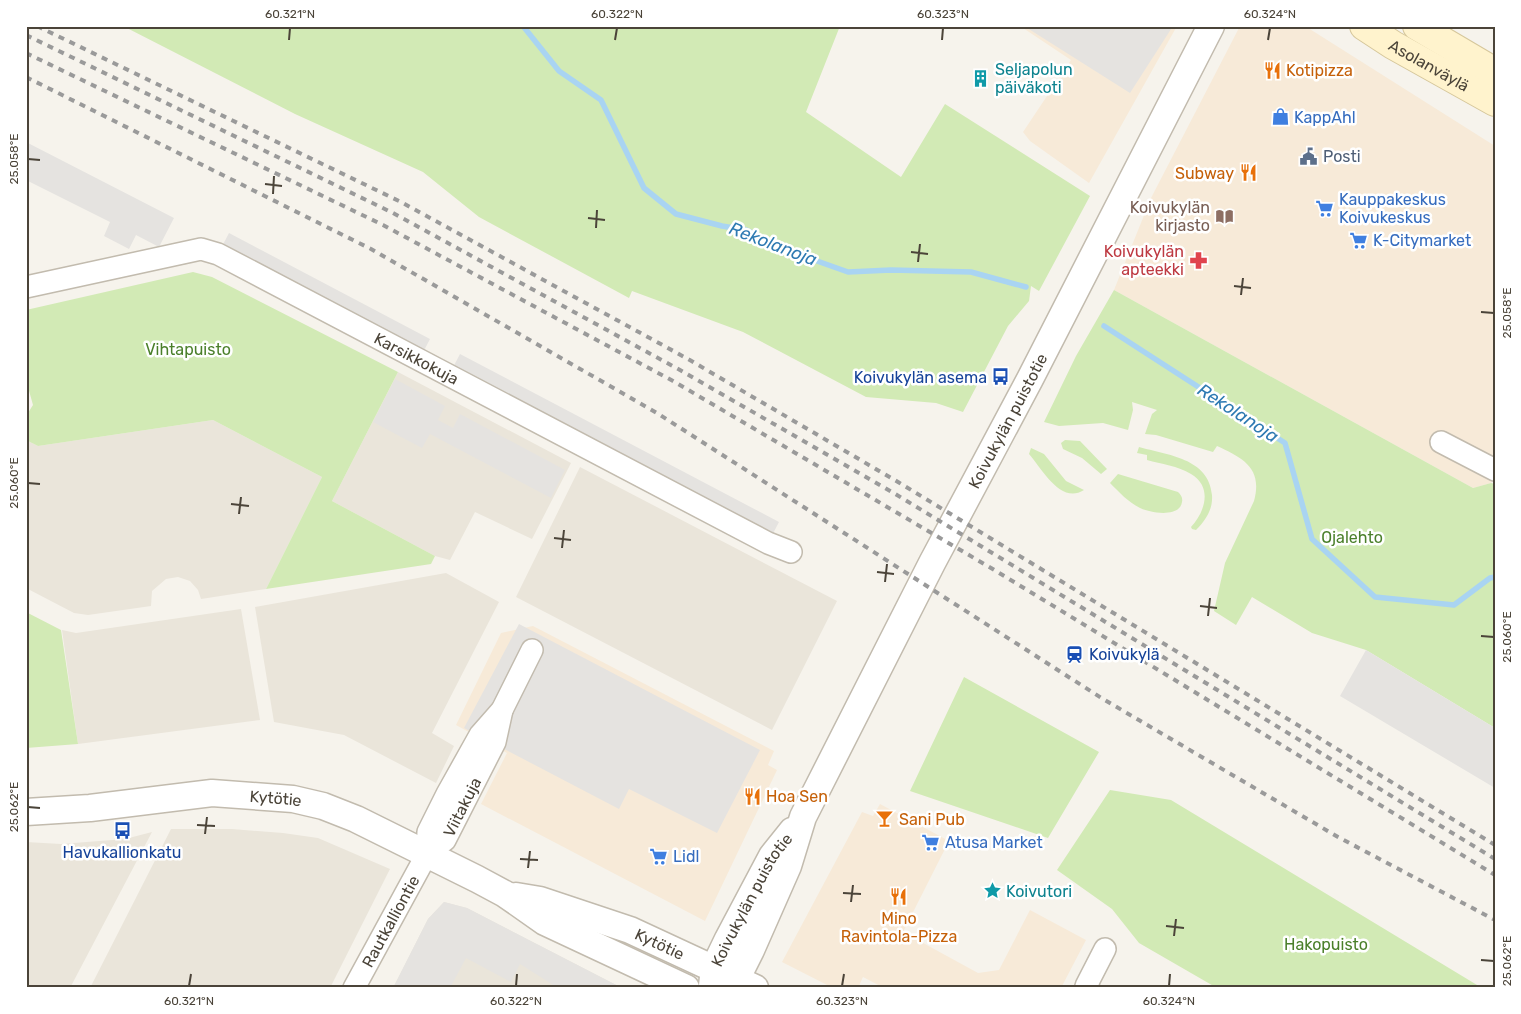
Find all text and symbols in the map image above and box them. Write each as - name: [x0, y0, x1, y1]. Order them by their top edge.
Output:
- text: 60.321°N: [265, 7, 315, 21]
- text: 60.322°N: [591, 7, 643, 21]
- text: 60.323°N: [917, 7, 969, 21]
- text: 60.324°N: [1244, 7, 1296, 21]
- street label: Asolanväylä: [1385, 36, 1472, 96]
- place label: Seljapolun päiväkoti: [995, 60, 1073, 97]
- restaurant icon: Kotipizza: [1262, 60, 1282, 80]
- place label: Kotipizza: [1286, 61, 1353, 80]
- building icon: Seljapolun päiväkoti: [971, 68, 991, 88]
- shop icon: KappAhl: [1270, 107, 1290, 127]
- place label: KappAhl: [1294, 108, 1356, 127]
- text: 25.058°E: [7, 133, 21, 185]
- public building icon: Posti: [1299, 146, 1319, 166]
- place label: Posti: [1323, 147, 1361, 166]
- restaurant icon: Subway: [1238, 163, 1258, 183]
- place label: Subway: [1175, 164, 1234, 183]
- place label: Kauppakeskus Koivukeskus: [1339, 190, 1446, 227]
- place label: Koivukylän kirjasto: [1130, 198, 1210, 235]
- supermarket icon: Kauppakeskus Koivukeskus: [1315, 198, 1335, 218]
- library icon: Koivukylän kirjasto: [1214, 206, 1234, 226]
- water label: Rekolanoja: [726, 217, 820, 271]
- supermarket icon: K-Citymarket: [1349, 230, 1369, 250]
- place label: K-Citymarket: [1373, 231, 1471, 250]
- place label: Koivukylän apteekki: [1104, 242, 1184, 279]
- pharmacy icon: Koivukylän apteekki: [1188, 250, 1208, 270]
- text: 25.058°E: [1500, 287, 1514, 339]
- street label: Karsikkokuja: [371, 329, 462, 389]
- park label: Vihtapuisto: [145, 340, 231, 359]
- street label: Koivukylän puistotie: [964, 350, 1051, 492]
- bus stop icon: Koivukylän asema: [991, 367, 1011, 387]
- place label: Koivukylän asema: [854, 368, 987, 387]
- water label: Rekolanoja: [1193, 379, 1283, 448]
- text: 25.060°E: [7, 457, 21, 509]
- park label: Ojalehto: [1321, 528, 1383, 547]
- text: 25.060°E: [1500, 611, 1514, 663]
- station icon: Koivukylä: [1065, 644, 1085, 664]
- place label: Koivukylä: [1089, 645, 1160, 664]
- street label: Viitakuja: [439, 774, 485, 840]
- text: 25.062°E: [7, 782, 21, 832]
- restaurant icon: Hoa Sen: [742, 786, 762, 806]
- street label: Kytötie: [249, 787, 304, 811]
- place label: Hoa Sen: [766, 787, 828, 806]
- bar icon: Sani Pub: [875, 809, 895, 829]
- place label: Sani Pub: [899, 810, 965, 829]
- bus stop icon: Havukallionkatu: [112, 821, 132, 841]
- street label: Koivukylän puistotie: [707, 830, 797, 970]
- supermarket icon: Atusa Market: [921, 832, 941, 852]
- place label: Atusa Market: [945, 833, 1043, 852]
- place label: Havukallionkatu: [63, 843, 181, 862]
- supermarket icon: Lidl: [649, 846, 669, 866]
- place label: Lidl: [673, 847, 699, 866]
- street label: Rautkalliontie: [358, 872, 423, 971]
- place icon: Koivutori: [982, 881, 1002, 901]
- place label: Koivutori: [1006, 882, 1072, 901]
- restaurant icon: Mino Ravintola-Pizza: [889, 886, 909, 906]
- place label: Mino Ravintola-Pizza: [841, 909, 957, 946]
- street label: Kytötie: [632, 925, 687, 964]
- park label: Hakopuisto: [1284, 935, 1368, 954]
- text: 25.062°E: [1500, 936, 1514, 986]
- text: 60.321°N: [164, 994, 214, 1008]
- text: 60.322°N: [490, 994, 542, 1008]
- text: 60.323°N: [816, 994, 868, 1008]
- text: 60.324°N: [1143, 994, 1195, 1008]

